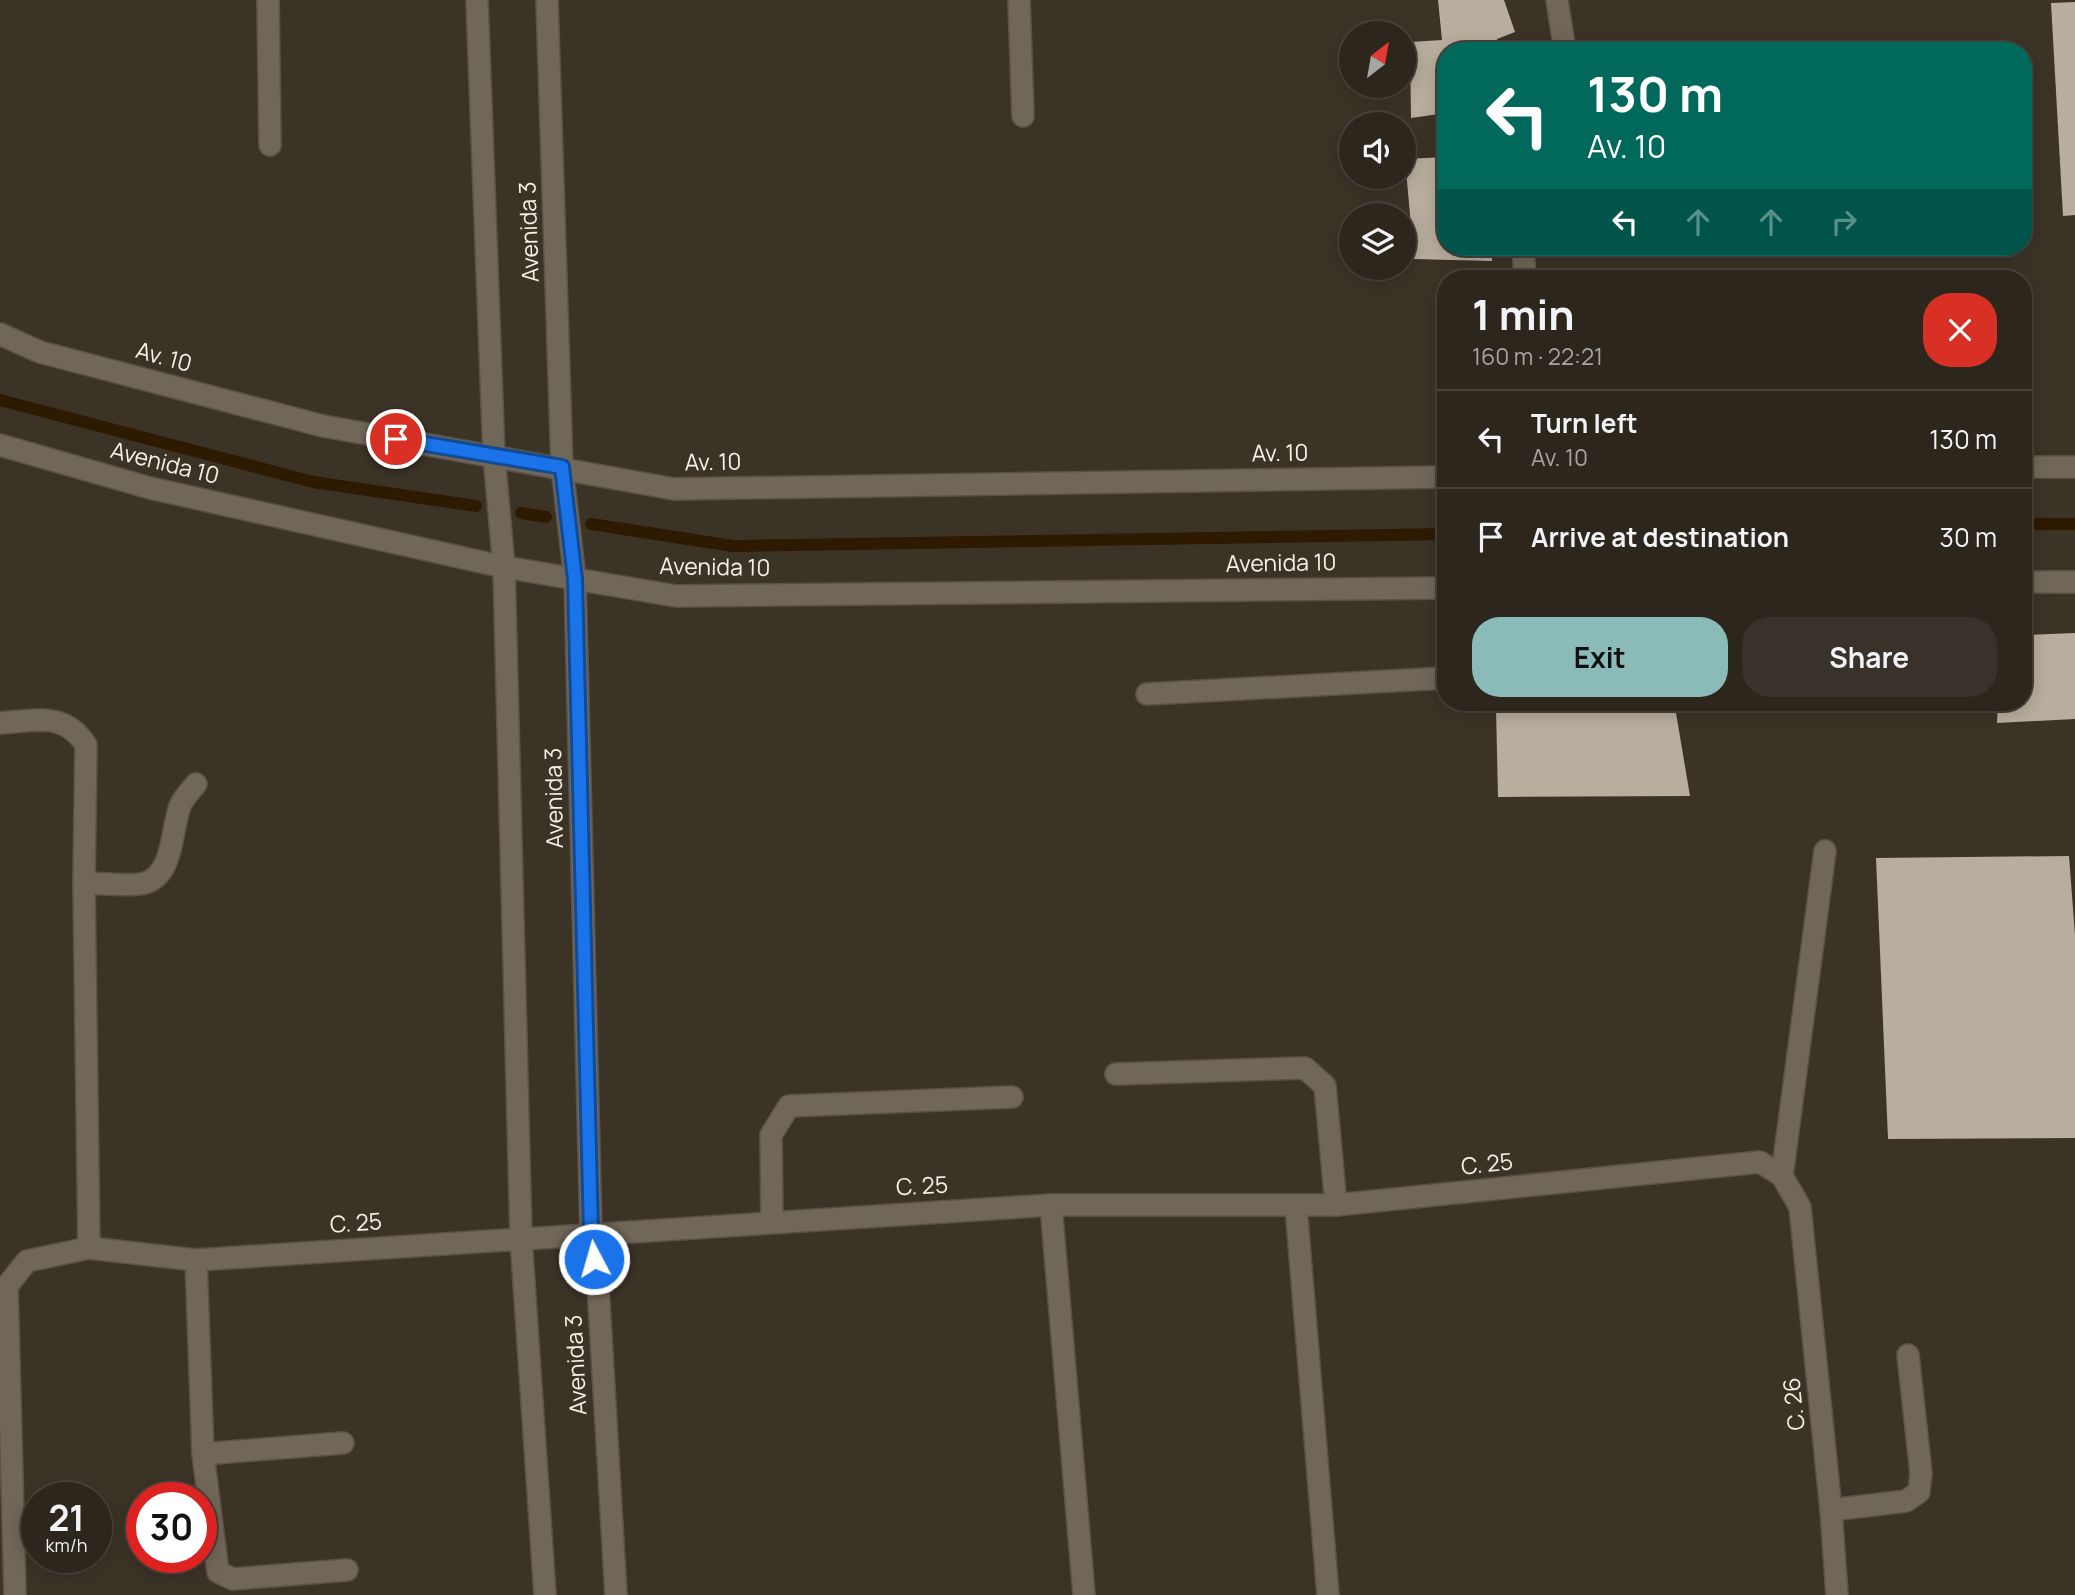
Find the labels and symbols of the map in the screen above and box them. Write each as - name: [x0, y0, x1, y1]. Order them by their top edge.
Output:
- north arrow: [1339, 21, 1416, 98]
- street label: Avenida 3: [510, 181, 546, 283]
- street label: Av. 10: [133, 333, 196, 379]
- pin: [366, 409, 426, 469]
- street label: Avenida 10: [108, 433, 223, 491]
- street label: Av. 10: [1251, 436, 1309, 468]
- street label: Av. 10: [684, 445, 742, 477]
- street label: Avenida 10: [1225, 545, 1337, 579]
- street label: Avenida 10: [659, 549, 771, 583]
- street label: Avenida 3: [536, 747, 570, 849]
- street label: C. 25: [1459, 1144, 1514, 1182]
- street label: C. 25: [895, 1168, 949, 1202]
- street label: C. 25: [329, 1204, 383, 1240]
- position arrow: [557, 1222, 631, 1296]
- street label: Avenida 3: [556, 1314, 594, 1416]
- street label: C. 26: [1774, 1376, 1812, 1432]
- speed limit sign: 30: [126, 1482, 217, 1573]

